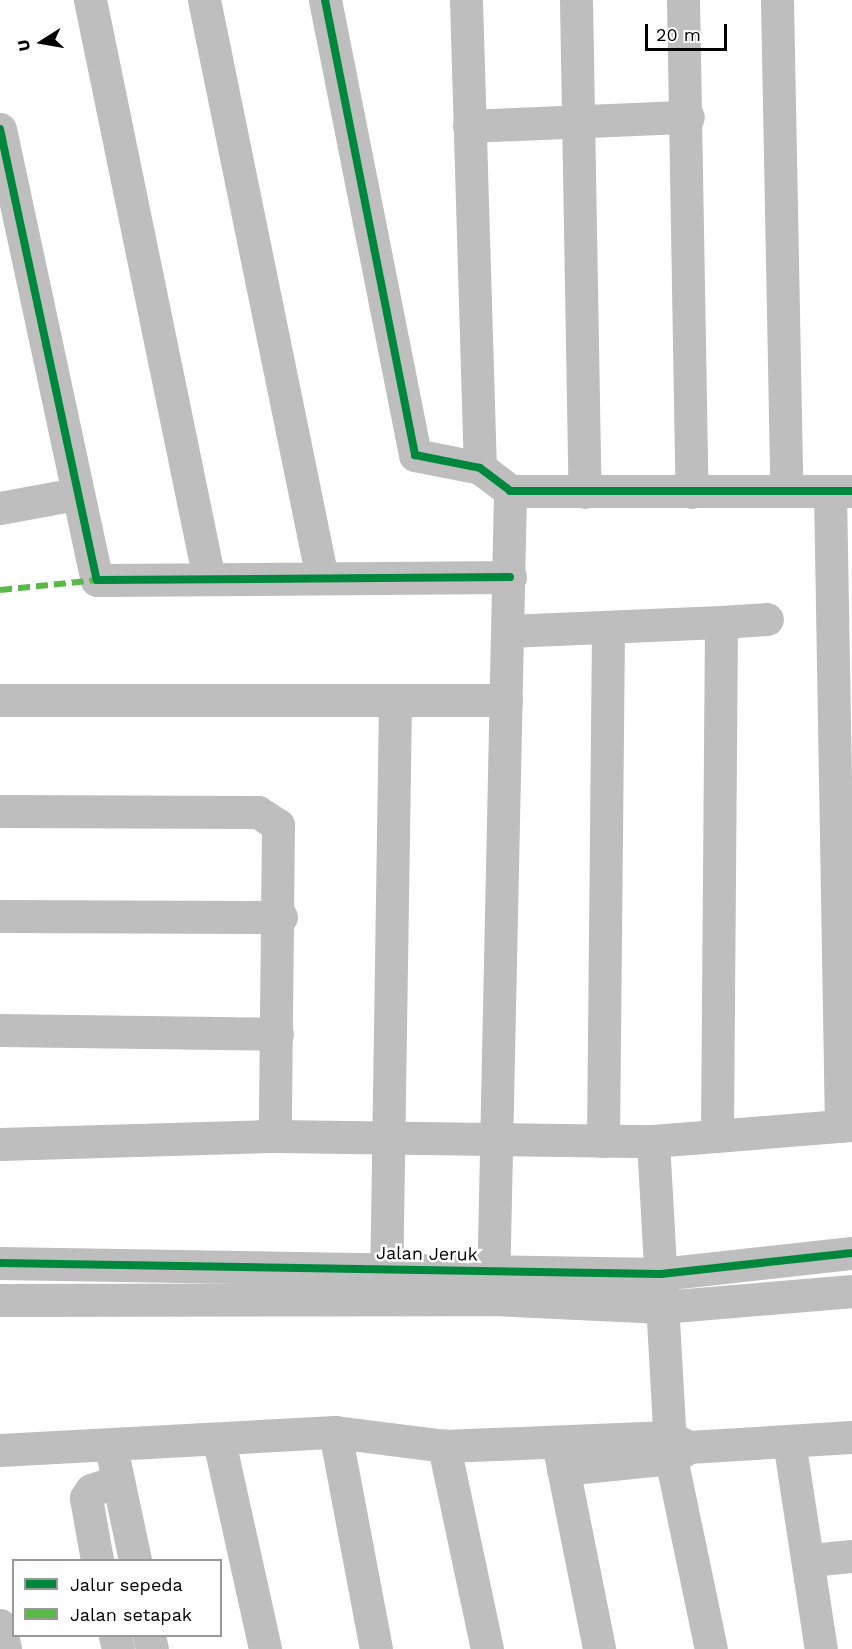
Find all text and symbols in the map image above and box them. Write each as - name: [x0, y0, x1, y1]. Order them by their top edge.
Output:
- north arrow: [12, 12, 72, 72]
- scale bar: [648, 12, 730, 50]
- text: 20 m: [656, 24, 701, 45]
- text: U: [13, 38, 34, 53]
- street label: Jalan Jeruk: [376, 1242, 478, 1266]
- legend: [12, 1559, 222, 1637]
- text: Jalur sepeda: [70, 1574, 183, 1595]
- text: Jalan setapak: [70, 1604, 192, 1625]

